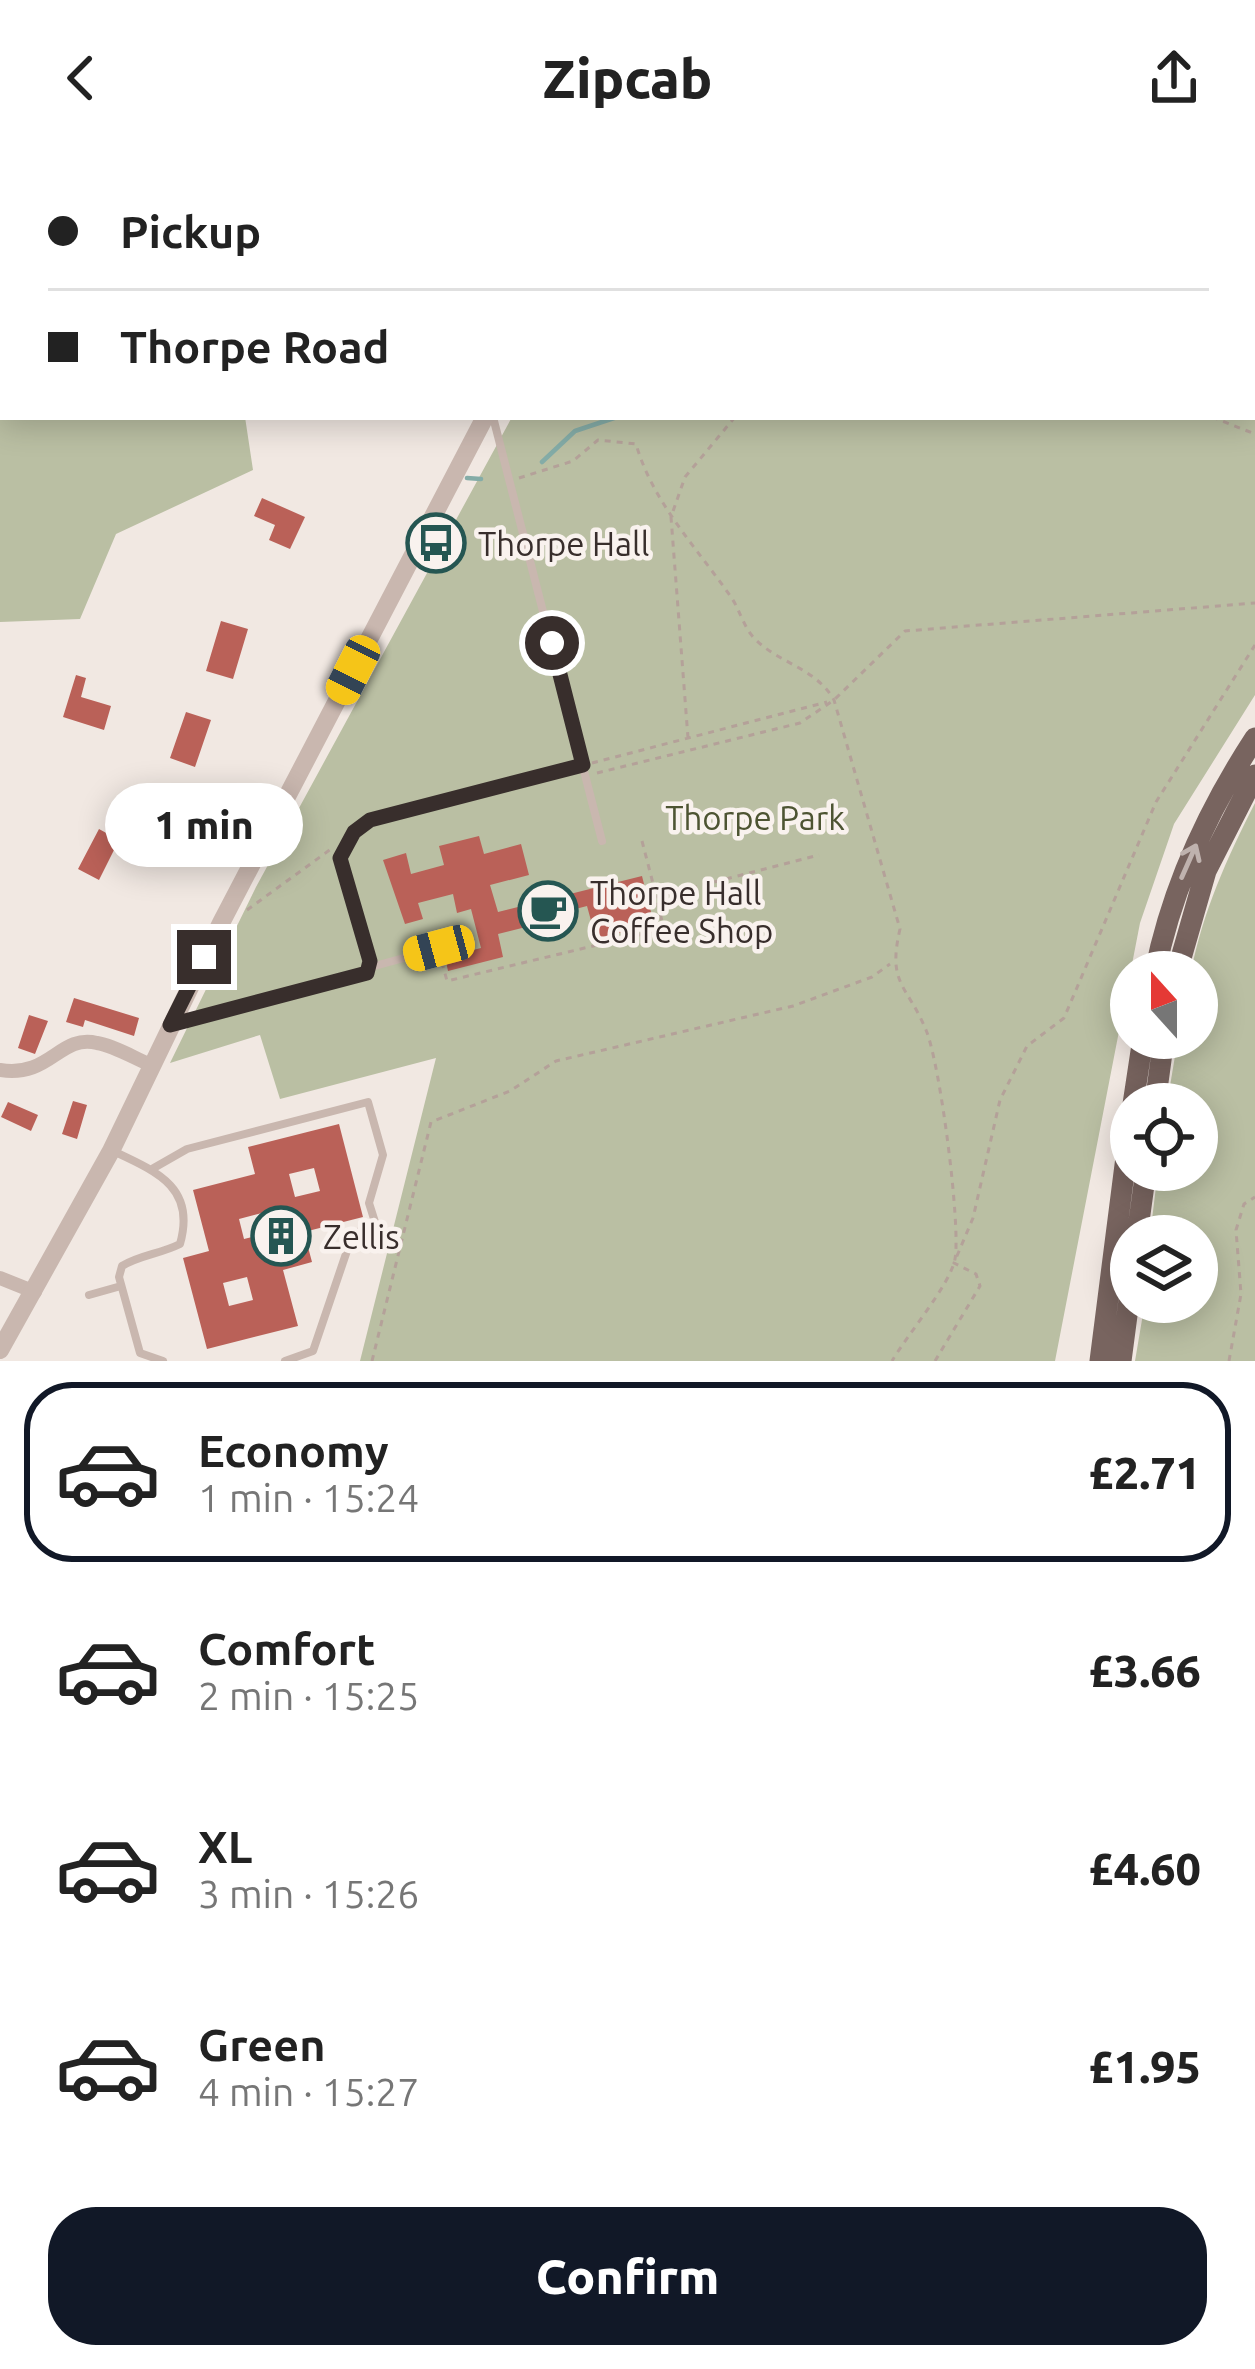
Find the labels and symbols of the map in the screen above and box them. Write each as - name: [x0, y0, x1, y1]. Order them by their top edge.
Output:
- bus stop icon: Thorpe Hall: [405, 512, 467, 574]
- place label: Thorpe Hall: [478, 525, 649, 562]
- route start: [525, 616, 579, 670]
- car: [321, 630, 385, 710]
- callout: 1 min: [105, 783, 303, 867]
- park label: Thorpe Park: [665, 799, 845, 836]
- one-way arrow: [1180, 843, 1202, 879]
- place label: Thorpe Hall Coffee Shop: [590, 874, 773, 949]
- cafe icon: Thorpe Hall Coffee Shop: [517, 880, 579, 942]
- car: [400, 921, 478, 975]
- route end: [177, 930, 231, 984]
- north arrow: [1110, 951, 1218, 1059]
- building icon: Zellis: [250, 1205, 312, 1267]
- place label: Zellis: [323, 1218, 400, 1255]

